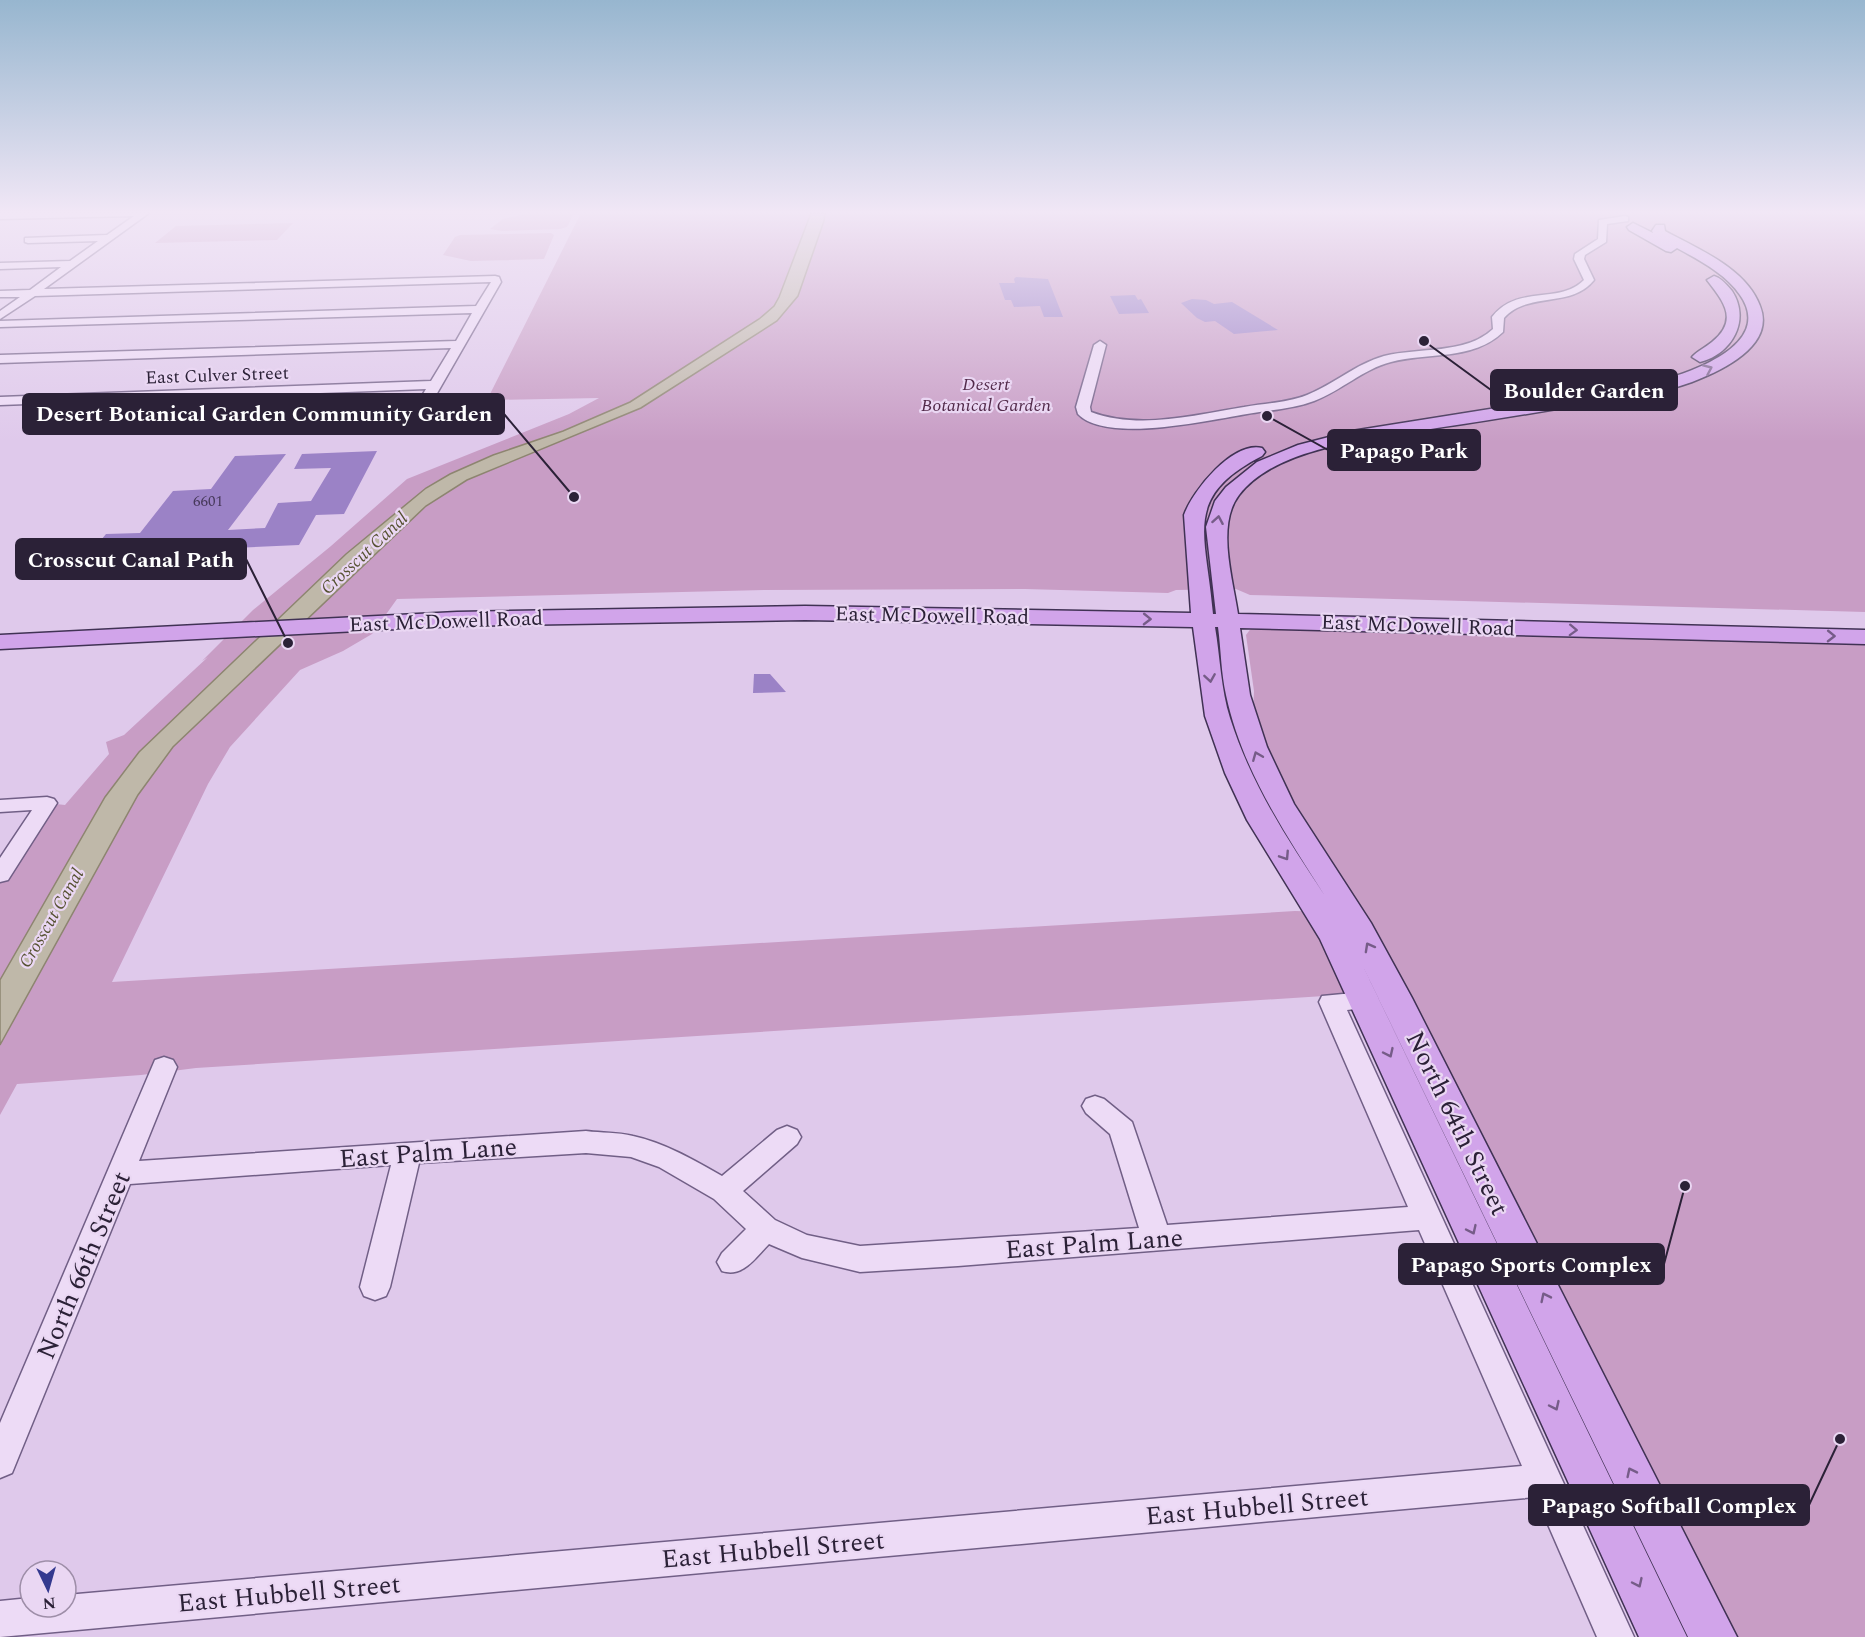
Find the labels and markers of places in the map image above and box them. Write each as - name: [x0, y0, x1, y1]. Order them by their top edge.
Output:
- callout: Boulder Garden: [1491, 370, 1677, 410]
- callout: Desert Botanical Garden Community Garden: [23, 394, 504, 434]
- callout: Papago Park: [1328, 430, 1480, 470]
- callout: Crosscut Canal Path: [16, 539, 246, 579]
- callout: Papago Sports Complex: [1399, 1244, 1664, 1284]
- callout: Papago Softball Complex: [1529, 1485, 1809, 1525]

